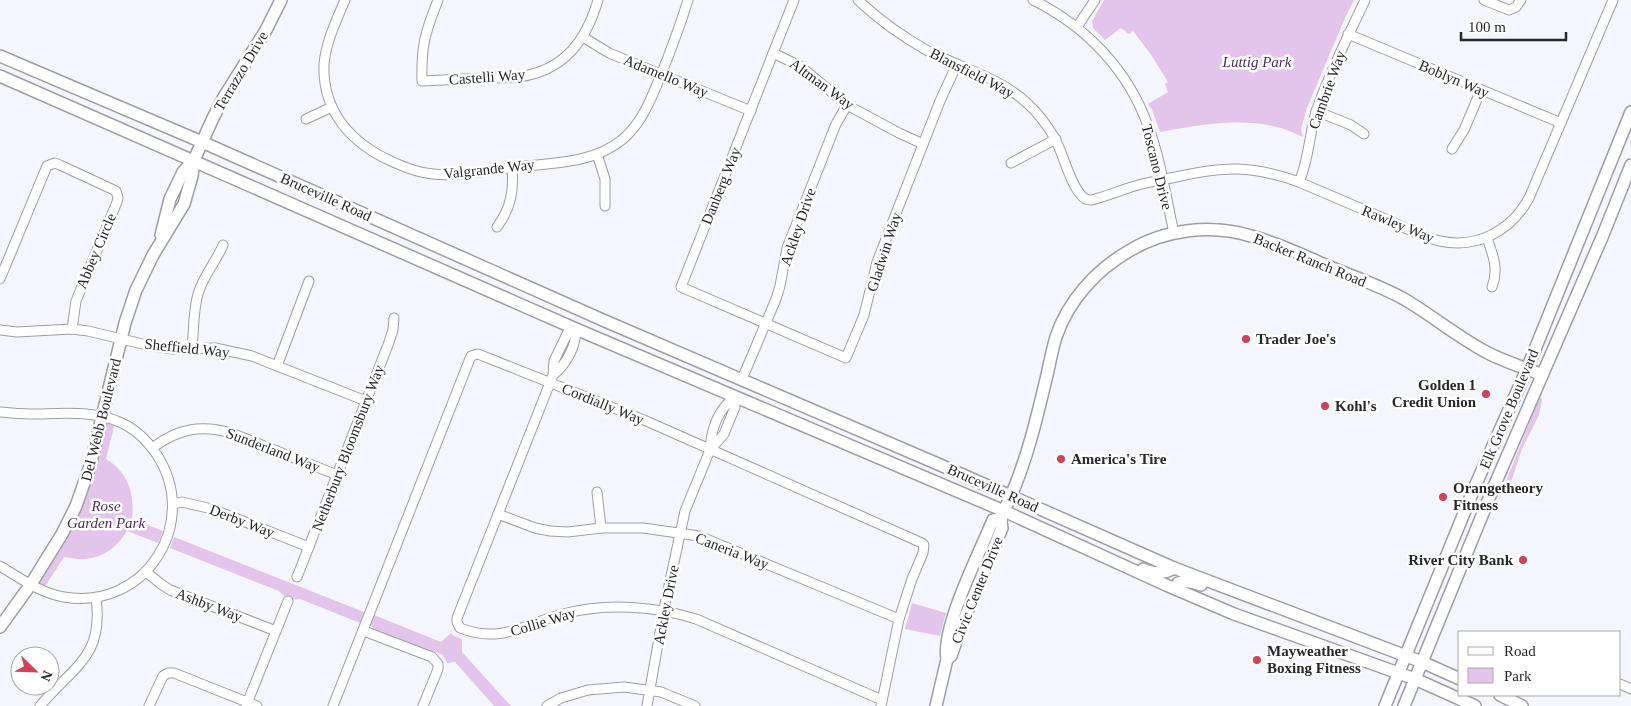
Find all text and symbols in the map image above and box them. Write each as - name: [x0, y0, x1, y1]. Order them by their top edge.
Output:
- scale bar: [1461, 10, 1566, 42]
- text: 100 m: [1468, 19, 1506, 35]
- street label: Terrazzo Drive: [211, 28, 271, 114]
- street label: Blansfield Way: [927, 45, 1017, 101]
- street label: Cambrie Way: [1305, 48, 1349, 131]
- street label: Adamello Way: [621, 52, 711, 100]
- park label: Luttig Park: [1222, 54, 1292, 70]
- street label: Altman Way: [787, 55, 858, 113]
- street label: Boblyn Way: [1416, 57, 1492, 101]
- street label: Castelli Way: [448, 66, 526, 88]
- street label: Toscano Drive: [1139, 123, 1175, 212]
- street label: Danberg Way: [698, 145, 744, 227]
- street label: Valgrande Way: [443, 156, 536, 182]
- street label: Bruceville Road: [278, 170, 374, 224]
- street label: Ackley Drive: [777, 186, 819, 268]
- street label: Rawley Way: [1360, 202, 1437, 246]
- street label: Gladwin Way: [864, 210, 904, 294]
- street label: Abbey Circle: [73, 211, 119, 291]
- street label: Backer Ranch Road: [1251, 230, 1369, 290]
- place label: Trader Joe's: [1256, 331, 1336, 347]
- marker: Trader Joe's: [1240, 333, 1252, 345]
- street label: Sheffield Way: [144, 336, 231, 360]
- street label: Elk Grove Boulevard: [1477, 346, 1542, 471]
- street label: Del Webb Boulevard: [78, 356, 124, 483]
- street label: Netherbury Bloomsbury Way: [309, 362, 387, 533]
- place label: Golden 1 Credit Union: [1392, 377, 1477, 410]
- street label: Cordially Way: [560, 380, 647, 428]
- marker: Golden 1 Credit Union: [1480, 388, 1492, 400]
- place label: Kohl's: [1335, 398, 1377, 414]
- marker: Kohl's: [1319, 400, 1331, 412]
- street label: Sunderland Way: [224, 425, 323, 475]
- place label: America's Tire: [1071, 451, 1167, 467]
- marker: America's Tire: [1055, 453, 1067, 465]
- street label: Bruceville Road: [945, 461, 1041, 515]
- place label: Orangetheory Fitness: [1453, 480, 1543, 513]
- marker: Orangetheory Fitness: [1437, 491, 1449, 503]
- park label: Rose Garden Park: [67, 498, 145, 531]
- street label: Derby Way: [207, 501, 277, 541]
- street label: Caneria Way: [693, 530, 771, 572]
- street label: Civic Center Drive: [948, 534, 1006, 646]
- place label: River City Bank: [1408, 552, 1514, 568]
- marker: River City Bank: [1517, 554, 1529, 566]
- street label: Ackley Drive: [650, 563, 682, 646]
- street label: Ashby Way: [174, 585, 245, 625]
- street label: Collie Way: [508, 604, 578, 639]
- legend: [1458, 631, 1621, 696]
- place label: Mayweather Boxing Fitness: [1267, 643, 1361, 676]
- text: Road: [1504, 643, 1536, 659]
- north arrow: [10, 646, 60, 696]
- marker: Mayweather Boxing Fitness: [1251, 654, 1263, 666]
- text: N: [38, 668, 55, 683]
- text: Park: [1504, 668, 1532, 684]

